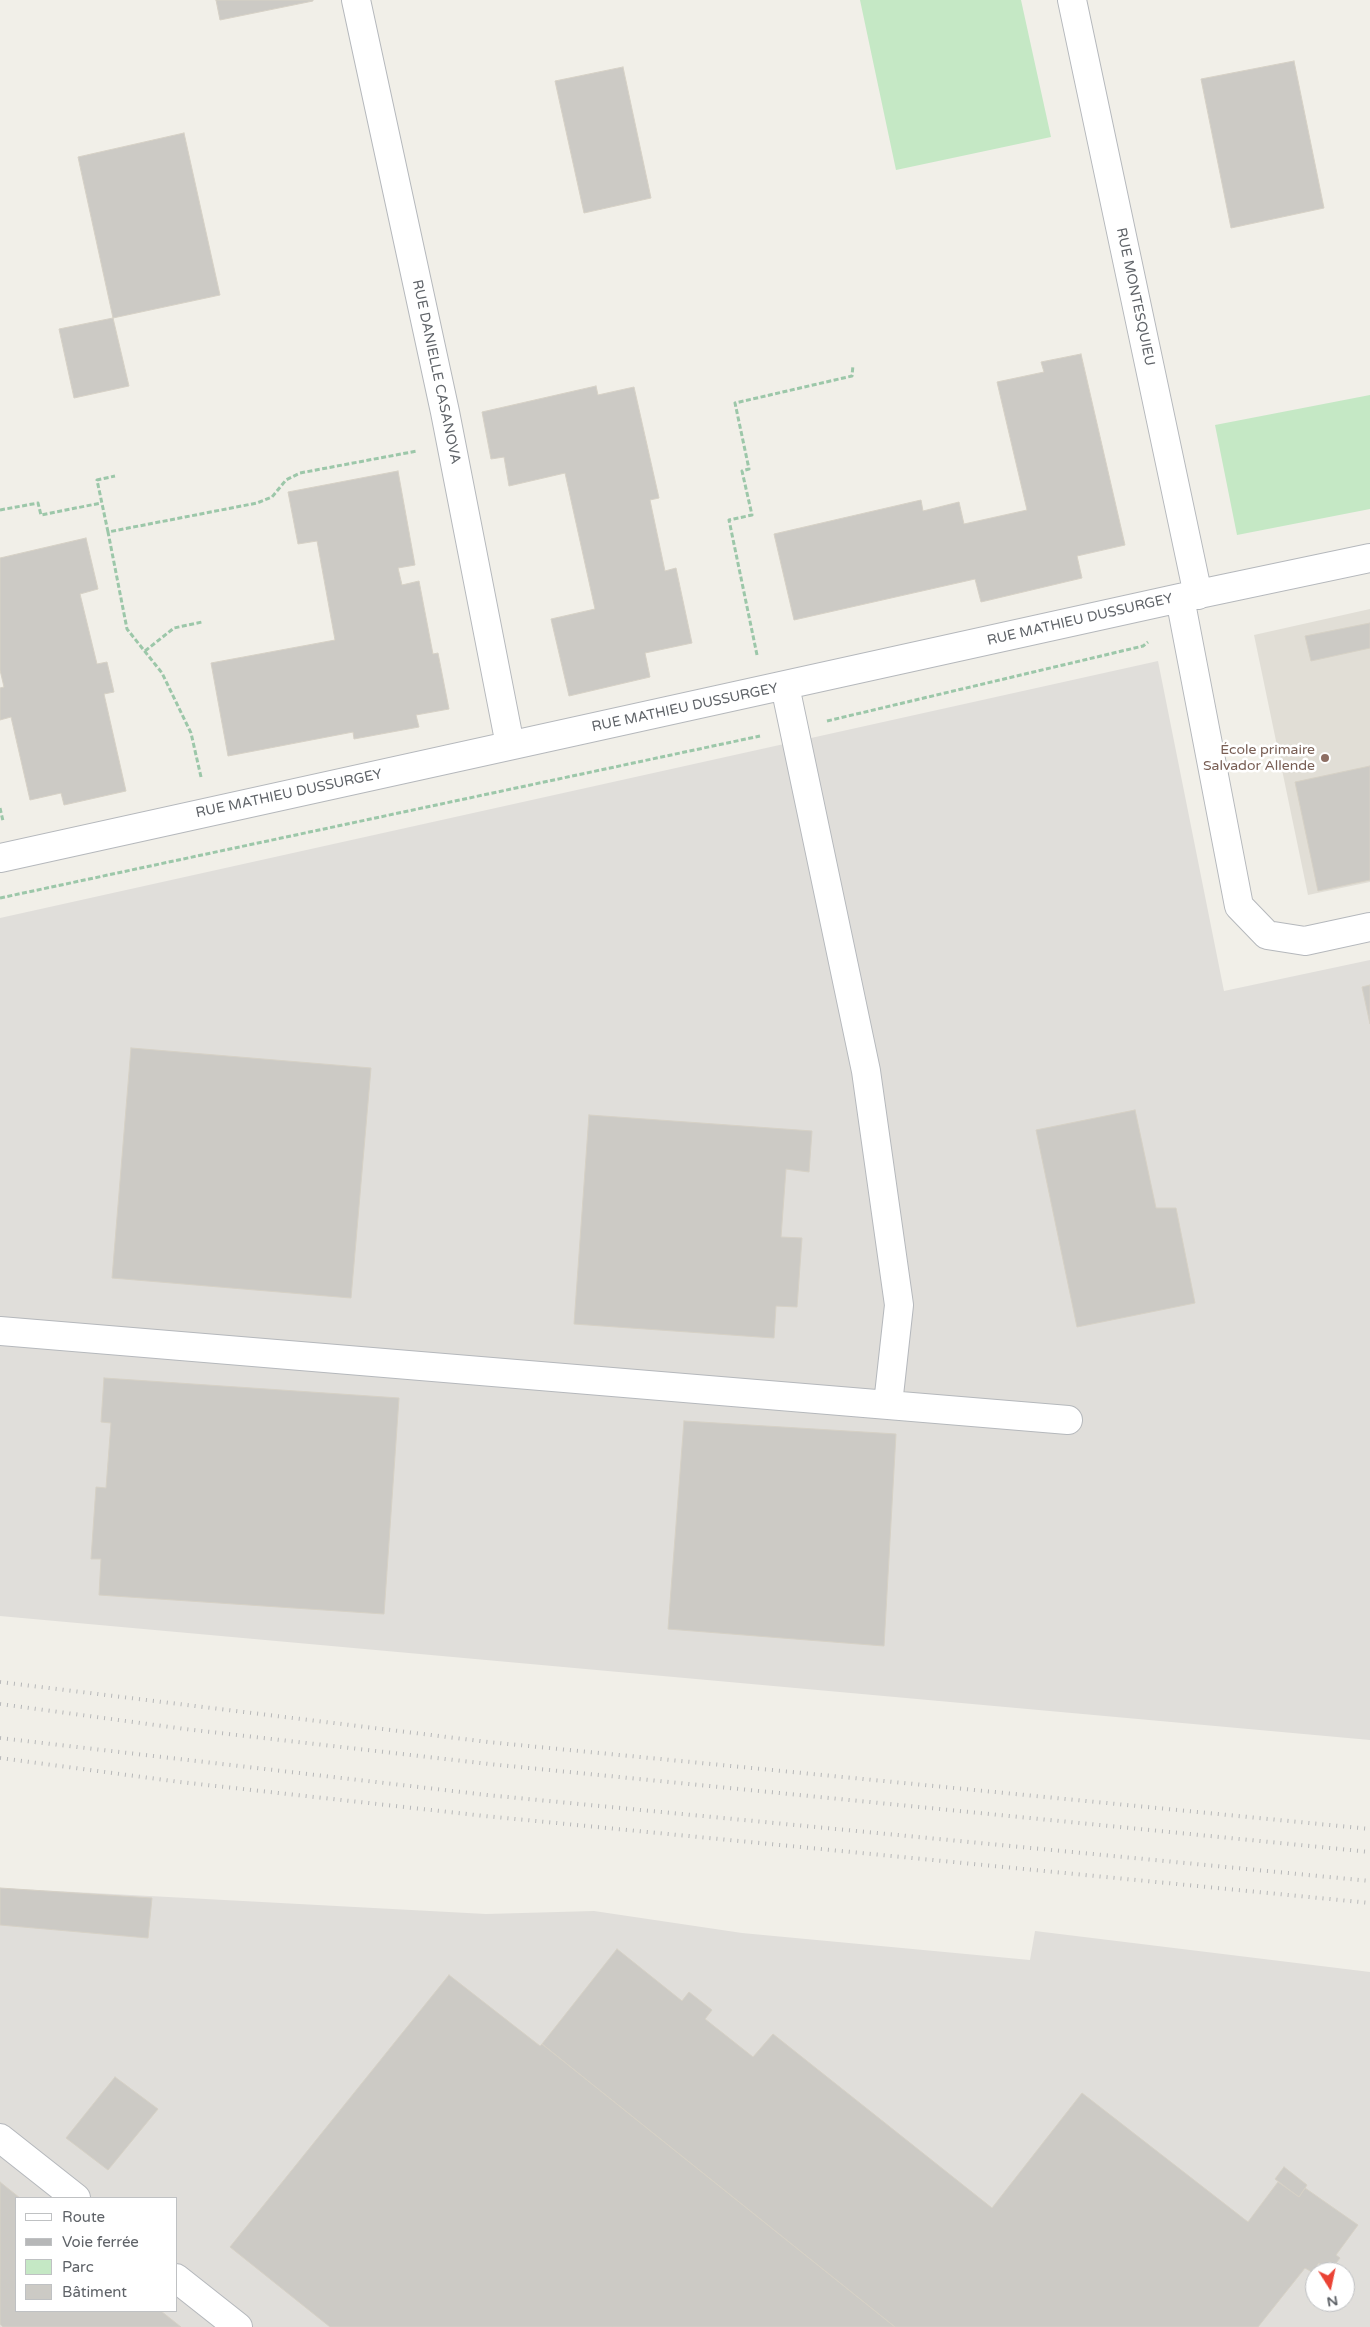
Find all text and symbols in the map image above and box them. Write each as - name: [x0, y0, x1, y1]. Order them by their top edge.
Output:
- street label: RUE MONTESQUIEU: [1112, 226, 1158, 368]
- street label: RUE DANIELLE CASANOVA: [408, 278, 464, 466]
- street label: RUE MATHIEU DUSSURGEY: [986, 590, 1174, 650]
- street label: RUE MATHIEU DUSSURGEY: [590, 680, 780, 736]
- place label: École primaire Salvador Allende: [1203, 742, 1315, 774]
- marker: École primaire Salvador Allende: [1319, 752, 1331, 764]
- street label: RUE MATHIEU DUSSURGEY: [194, 766, 384, 822]
- legend: [15, 2197, 178, 2312]
- text: Route: [62, 2208, 105, 2226]
- text: Voie ferrée: [62, 2233, 139, 2251]
- text: Parc: [62, 2258, 94, 2276]
- north arrow: [1305, 2262, 1355, 2312]
- text: Bâtiment: [62, 2283, 127, 2301]
- text: N: [1326, 2292, 1340, 2311]

